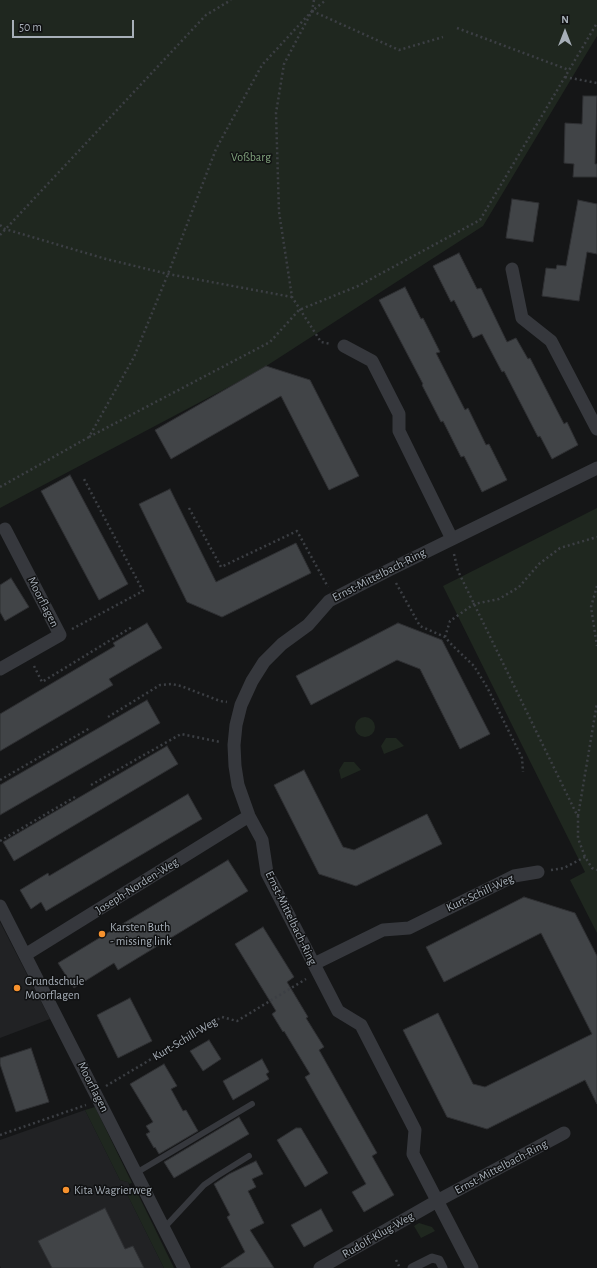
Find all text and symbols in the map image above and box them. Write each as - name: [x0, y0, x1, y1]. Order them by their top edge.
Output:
- scale bar: [14, 12, 136, 38]
- north arrow: [545, 12, 585, 52]
- text: N: [561, 14, 569, 25]
- text: 50 m: [19, 21, 42, 33]
- park label: Voßbarg: [231, 150, 271, 164]
- street label: Ernst-Mittelbach-Ring: [330, 545, 428, 605]
- street label: Moorflagen: [24, 574, 62, 630]
- street label: Joseph-Norden-Weg: [93, 855, 181, 917]
- street label: Ernst-Mittelbach-Ring: [262, 869, 320, 967]
- street label: Kurt-Schill-Weg: [444, 871, 516, 915]
- place label: Karsten Buth - missing link: [110, 920, 171, 948]
- marker: Karsten Buth - missing link: [97, 929, 107, 939]
- place label: Grundschule Moorflagen: [25, 974, 84, 1002]
- marker: Grundschule Moorflagen: [12, 983, 22, 993]
- street label: Kurt-Schill-Weg: [150, 1014, 220, 1064]
- street label: Moorflagen: [74, 1059, 112, 1115]
- street label: Ernst-Mittelbach-Ring: [452, 1136, 550, 1198]
- place label: Kita Wagrierweg: [74, 1183, 152, 1197]
- marker: Kita Wagrierweg: [61, 1185, 71, 1195]
- street label: Rudolf-Klug-Weg: [340, 1209, 416, 1261]

